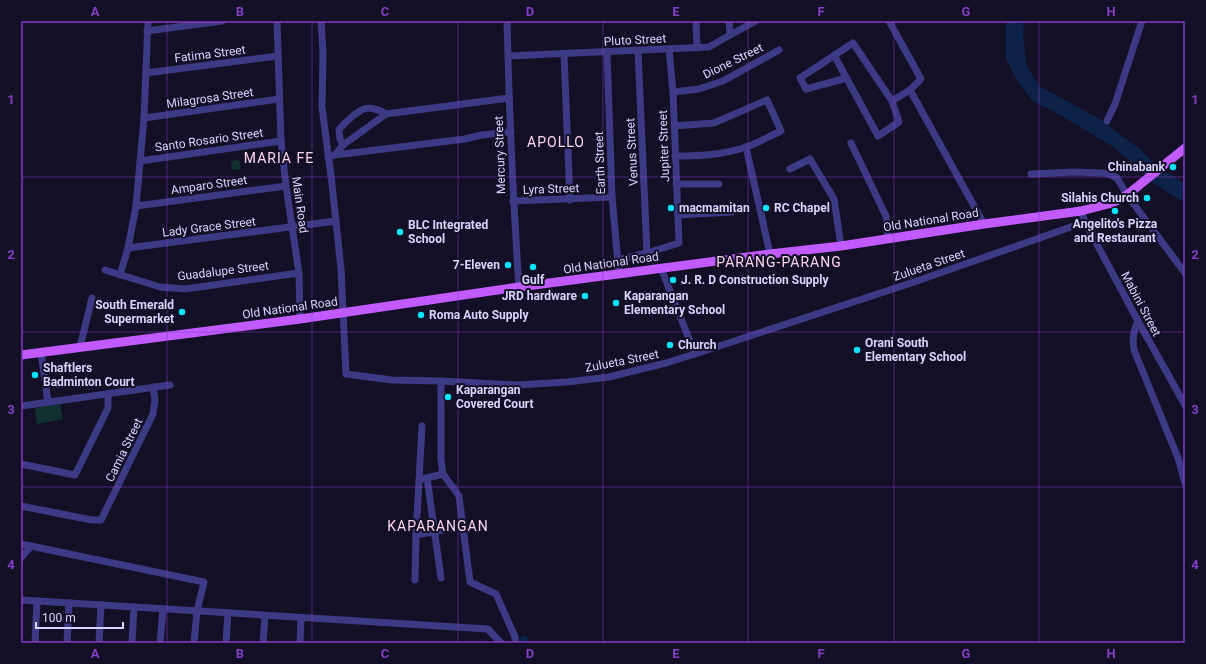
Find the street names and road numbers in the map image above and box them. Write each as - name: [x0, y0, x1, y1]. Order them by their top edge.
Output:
- street label: Pluto Street: [603, 31, 667, 49]
- street label: Dione Street: [701, 40, 765, 82]
- street label: Fatima Street: [174, 43, 246, 65]
- street label: Milagrosa Street: [166, 85, 254, 111]
- street label: Jupiter Street: [656, 110, 672, 182]
- street label: Mercury Street: [492, 116, 508, 194]
- street label: Venus Street: [623, 118, 641, 186]
- street label: Santo Rosario Street: [154, 125, 264, 155]
- street label: Earth Street: [592, 131, 608, 195]
- street label: Amparo Street: [170, 173, 248, 197]
- street label: Main Road: [289, 176, 311, 234]
- street label: Lyra Street: [523, 181, 579, 197]
- street label: Old National Road: [882, 206, 980, 234]
- street label: Lady Grace Street: [161, 214, 257, 240]
- street label: Zulueta Street: [891, 246, 967, 284]
- street label: Old National Road: [562, 249, 660, 277]
- street label: Guadalupe Street: [177, 258, 270, 284]
- street label: Mabini Street: [1118, 269, 1164, 339]
- street label: Old National Road: [241, 294, 339, 322]
- street label: Zulueta Street: [584, 347, 660, 375]
- street label: Camia Street: [103, 416, 145, 484]

